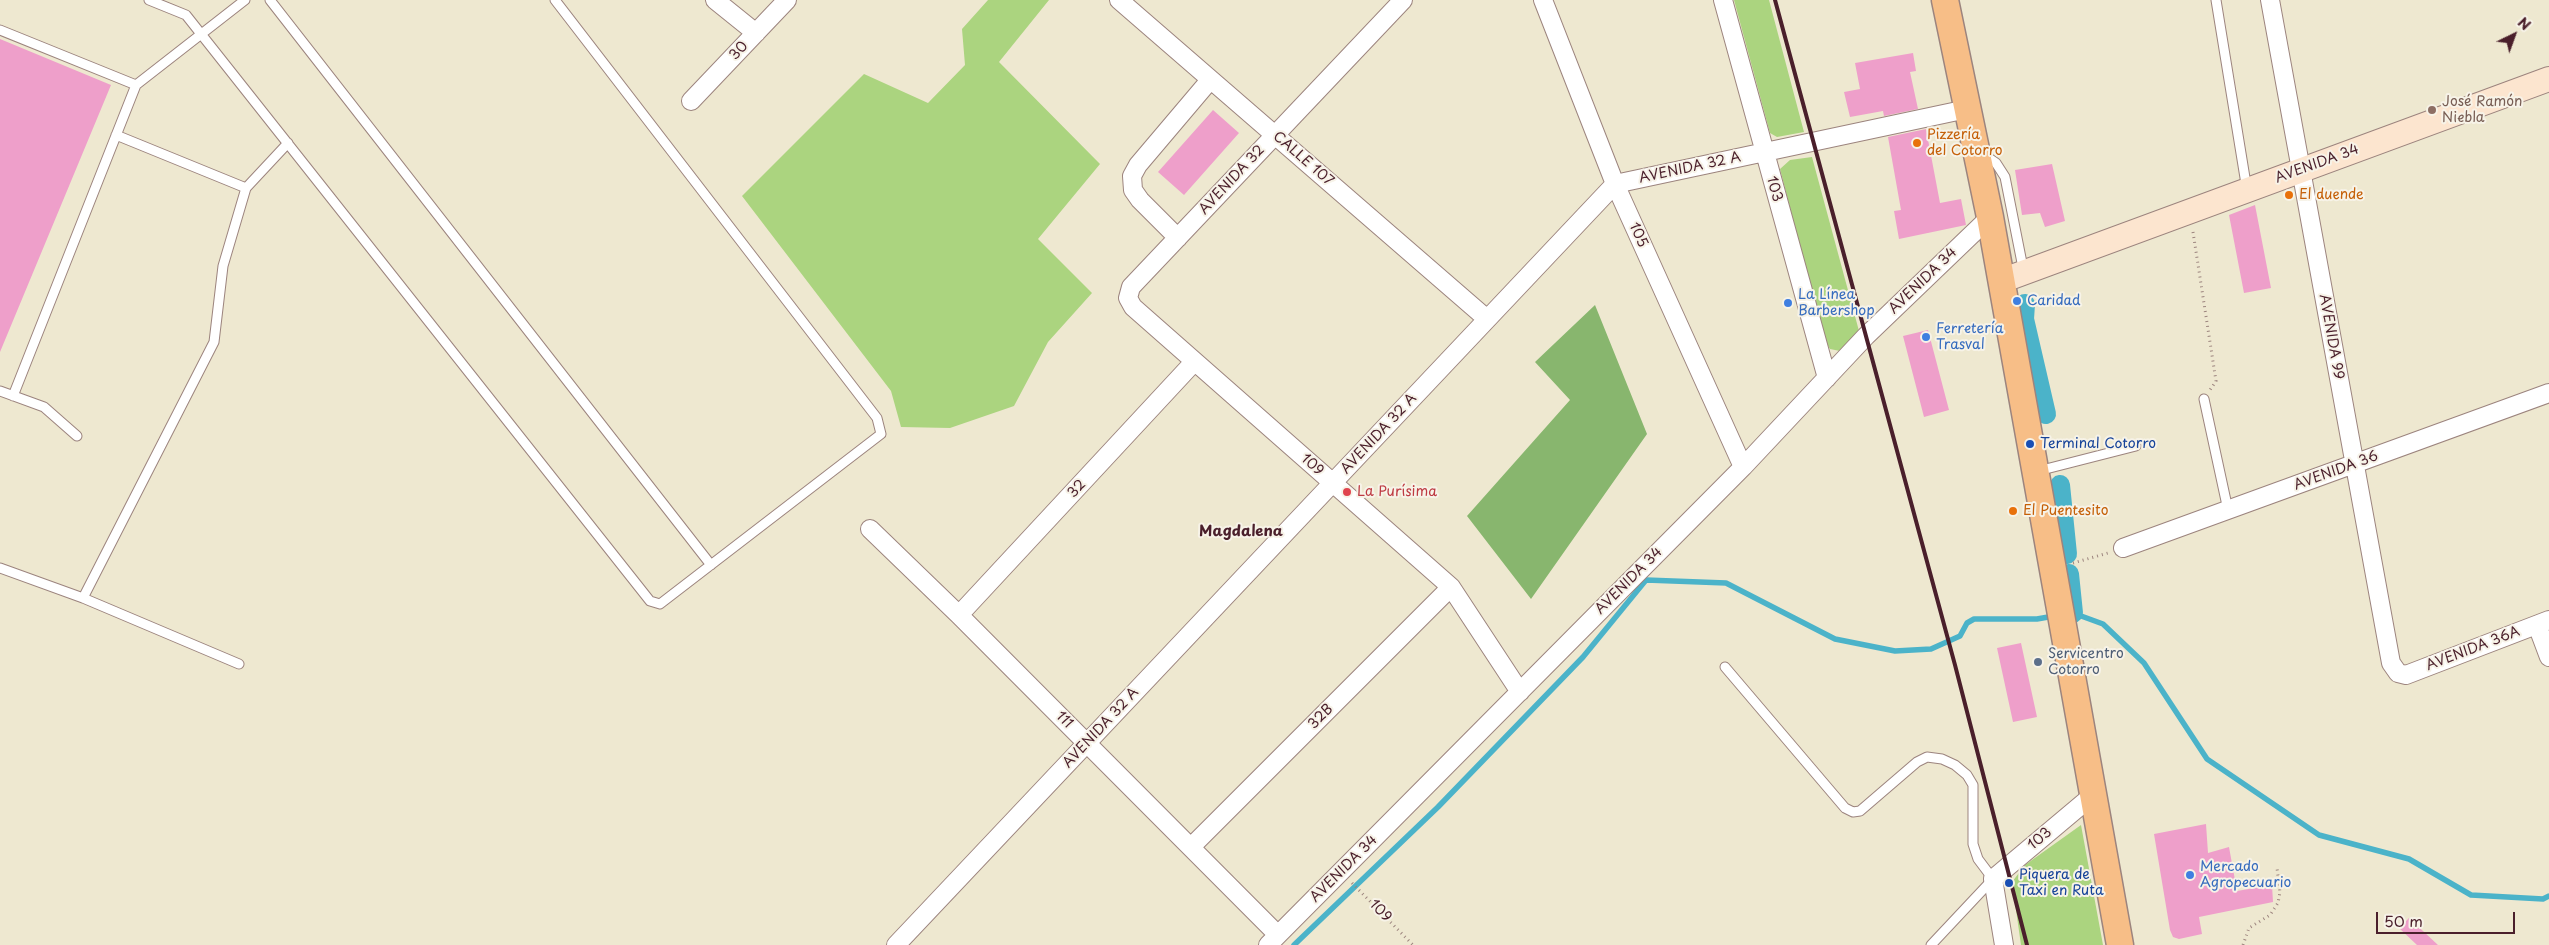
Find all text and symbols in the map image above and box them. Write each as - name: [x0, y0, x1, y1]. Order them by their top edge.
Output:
- north arrow: [2489, 10, 2539, 60]
- text: N: [2513, 12, 2536, 35]
- street label: 30: [726, 38, 752, 64]
- place label: José Ramón Niebla: [2442, 94, 2523, 126]
- marker: José Ramón Niebla: [2426, 104, 2438, 116]
- place label: Pizzería del Cotorro: [1927, 127, 2003, 160]
- street label: CALLE 107: [1269, 128, 1337, 190]
- marker: Pizzería del Cotorro: [1911, 137, 1923, 149]
- street label: AVENIDA 34: [2273, 141, 2361, 187]
- street label: AVENIDA 32: [1196, 142, 1268, 218]
- street label: AVENIDA 32 A: [1638, 149, 1742, 187]
- street label: 103: [1763, 174, 1785, 204]
- place label: El duende: [2299, 187, 2364, 203]
- marker: El duende: [2283, 189, 2295, 201]
- street label: 105: [1625, 220, 1651, 250]
- street label: AVENIDA 34: [1885, 244, 1961, 318]
- place label: La Línea Barbershop: [1798, 287, 1875, 320]
- place label: Caridad: [2027, 293, 2081, 309]
- street label: AVENIDA 99: [2315, 293, 2347, 381]
- marker: Caridad: [2011, 295, 2023, 307]
- marker: La Línea Barbershop: [1782, 297, 1794, 309]
- place label: Ferretería Trasval: [1936, 321, 2004, 354]
- marker: Ferretería Trasval: [1920, 331, 1932, 343]
- street label: AVENIDA 32 A: [1338, 390, 1420, 478]
- place label: Terminal Cotorro: [2040, 436, 2156, 452]
- marker: Terminal Cotorro: [2024, 438, 2036, 450]
- street label: AVENIDA 36: [2291, 448, 2381, 494]
- street label: 109: [1297, 451, 1327, 479]
- street label: 32: [1064, 476, 1090, 502]
- place label: La Purísima: [1357, 484, 1437, 500]
- marker: La Purísima: [1341, 486, 1353, 498]
- place label: El Puentesito: [2023, 503, 2109, 519]
- marker: El Puentesito: [2007, 505, 2019, 517]
- district label: Magdalena: [1199, 523, 1283, 541]
- street label: AVENIDA 34: [1592, 544, 1666, 618]
- street label: AVENIDA 36A: [2424, 623, 2522, 675]
- place label: Servicentro Cotorro: [2048, 646, 2124, 679]
- marker: Servicentro Cotorro: [2032, 656, 2044, 668]
- street label: AVENIDA 32 A: [1060, 684, 1142, 772]
- street label: 32B: [1305, 701, 1337, 733]
- street label: 111: [1052, 708, 1076, 732]
- street label: 103: [2025, 824, 2055, 854]
- street label: AVENIDA 34: [1307, 832, 1381, 906]
- place label: Mercado Agropecuario: [2200, 859, 2291, 892]
- place label: Piquera de Taxi en Ruta: [2019, 867, 2104, 900]
- marker: Mercado Agropecuario: [2184, 869, 2196, 881]
- marker: Piquera de Taxi en Ruta: [2003, 877, 2015, 889]
- street label: 109: [1365, 896, 1395, 926]
- scale bar: [2379, 902, 2518, 934]
- text: 50 m: [2384, 909, 2423, 932]

